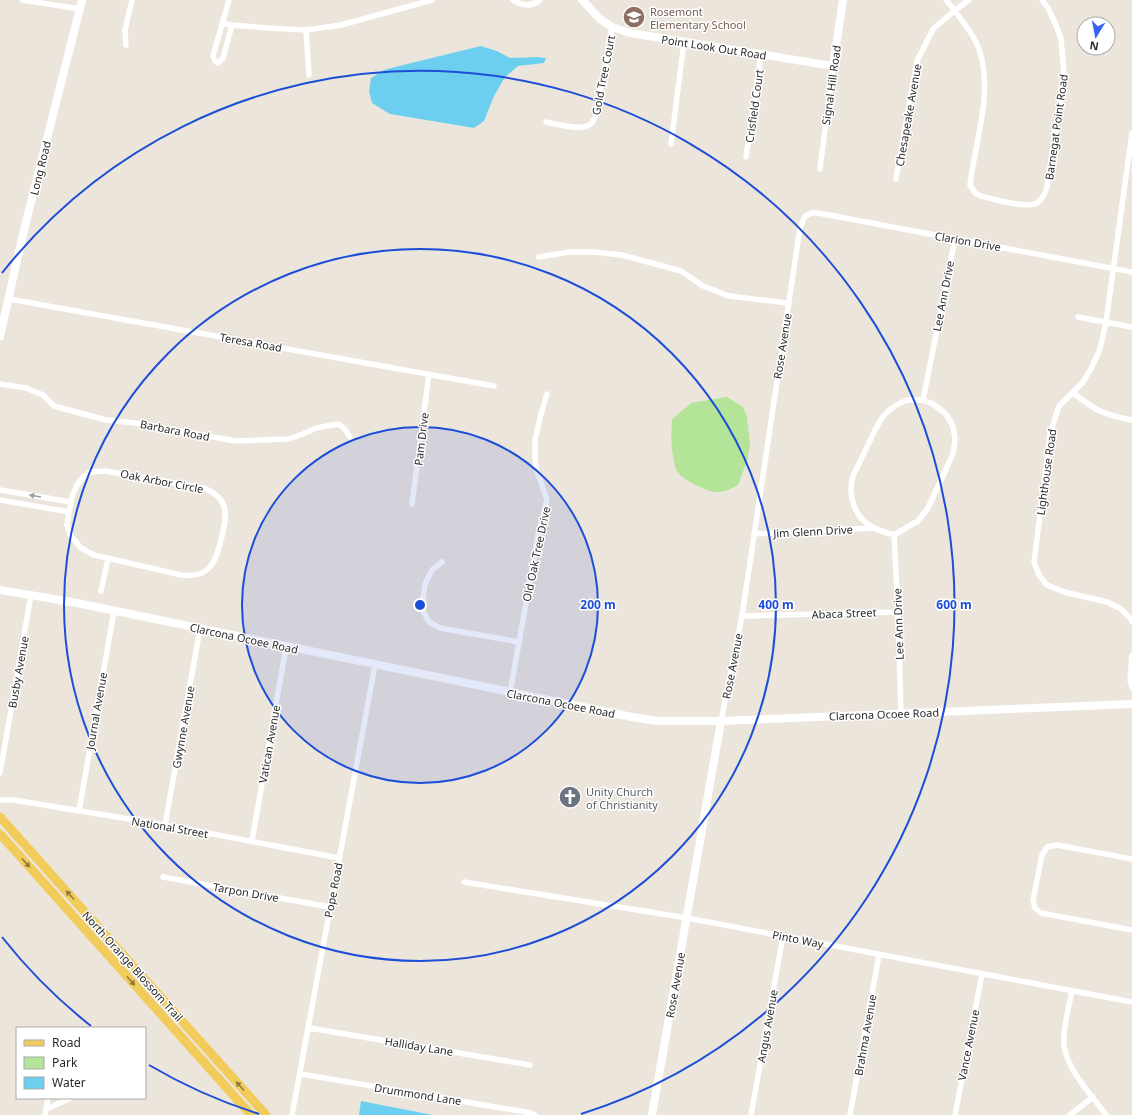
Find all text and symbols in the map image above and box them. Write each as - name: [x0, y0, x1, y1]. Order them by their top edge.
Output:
- school or university icon: Rosemont Elementary School: [621, 4, 647, 30]
- place label: Rosemont Elementary School: [650, 4, 746, 32]
- north arrow: [1076, 16, 1116, 56]
- street label: Point Look Out Road: [660, 31, 768, 63]
- street label: Gold Tree Court: [588, 34, 618, 116]
- text: N: [1088, 38, 1100, 55]
- street label: Signal Hill Road: [818, 44, 844, 126]
- street label: Chesapeake Avenue: [892, 62, 924, 168]
- street label: Crisfield Court: [741, 68, 767, 144]
- street label: Barnegat Point Road: [1041, 73, 1071, 181]
- street label: Long Road: [26, 139, 54, 197]
- street label: Clarion Drive: [934, 228, 1002, 254]
- street label: Lee Ann Drive: [929, 259, 957, 333]
- street label: Rose Avenue: [769, 312, 795, 380]
- street label: Teresa Road: [219, 329, 283, 355]
- street label: Pam Drive: [410, 412, 432, 466]
- street label: Barbara Road: [139, 416, 211, 444]
- street label: Lighthouse Road: [1033, 428, 1059, 516]
- street label: Oak Arbor Circle: [119, 466, 205, 496]
- one-way arrow: [29, 493, 41, 499]
- street label: Old Oak Tree Drive: [519, 505, 553, 603]
- street label: Jim Glenn Drive: [772, 521, 853, 541]
- street label: Lee Ann Drive: [889, 588, 907, 660]
- text: 200 m: [580, 596, 616, 613]
- text: 400 m: [758, 596, 794, 613]
- text: 600 m: [936, 596, 972, 613]
- centre of rings: [413, 598, 427, 612]
- street label: Abaca Street: [811, 604, 877, 622]
- street label: Clarcona Ocoee Road: [189, 619, 299, 657]
- street label: Rose Avenue: [718, 632, 746, 700]
- street label: Busby Avenue: [4, 635, 32, 709]
- street label: Journal Avenue: [82, 671, 110, 752]
- street label: Gwynne Avenue: [168, 685, 198, 769]
- street label: Clarcona Ocoee Road: [505, 685, 617, 721]
- street label: Vatican Avenue: [255, 704, 283, 784]
- street label: Clarcona Ocoee Road: [829, 705, 939, 723]
- church icon: Unity Church of Christianity: [557, 784, 583, 810]
- place label: Unity Church of Christianity: [586, 784, 658, 812]
- street label: National Street: [131, 813, 209, 841]
- one-way arrow: [21, 858, 31, 868]
- street label: Pope Road: [320, 861, 346, 919]
- street label: Tarpon Drive: [212, 879, 280, 905]
- one-way arrow: [65, 890, 74, 900]
- street label: North Orange Blossom Trail: [79, 908, 187, 1024]
- street label: Pinto Way: [771, 927, 825, 951]
- street label: Rose Avenue: [662, 951, 688, 1019]
- one-way arrow: [127, 976, 136, 986]
- street label: Angus Avenue: [753, 988, 781, 1064]
- street label: Brahma Avenue: [850, 993, 880, 1077]
- street label: Vance Avenue: [954, 1008, 982, 1082]
- legend: [16, 1027, 146, 1099]
- street label: Halliday Lane: [384, 1033, 454, 1059]
- text: Road: [52, 1034, 81, 1051]
- text: Park: [52, 1054, 78, 1071]
- text: Water: [52, 1074, 86, 1091]
- street label: Drummond Lane: [373, 1080, 463, 1108]
- one-way arrow: [236, 1081, 245, 1091]

